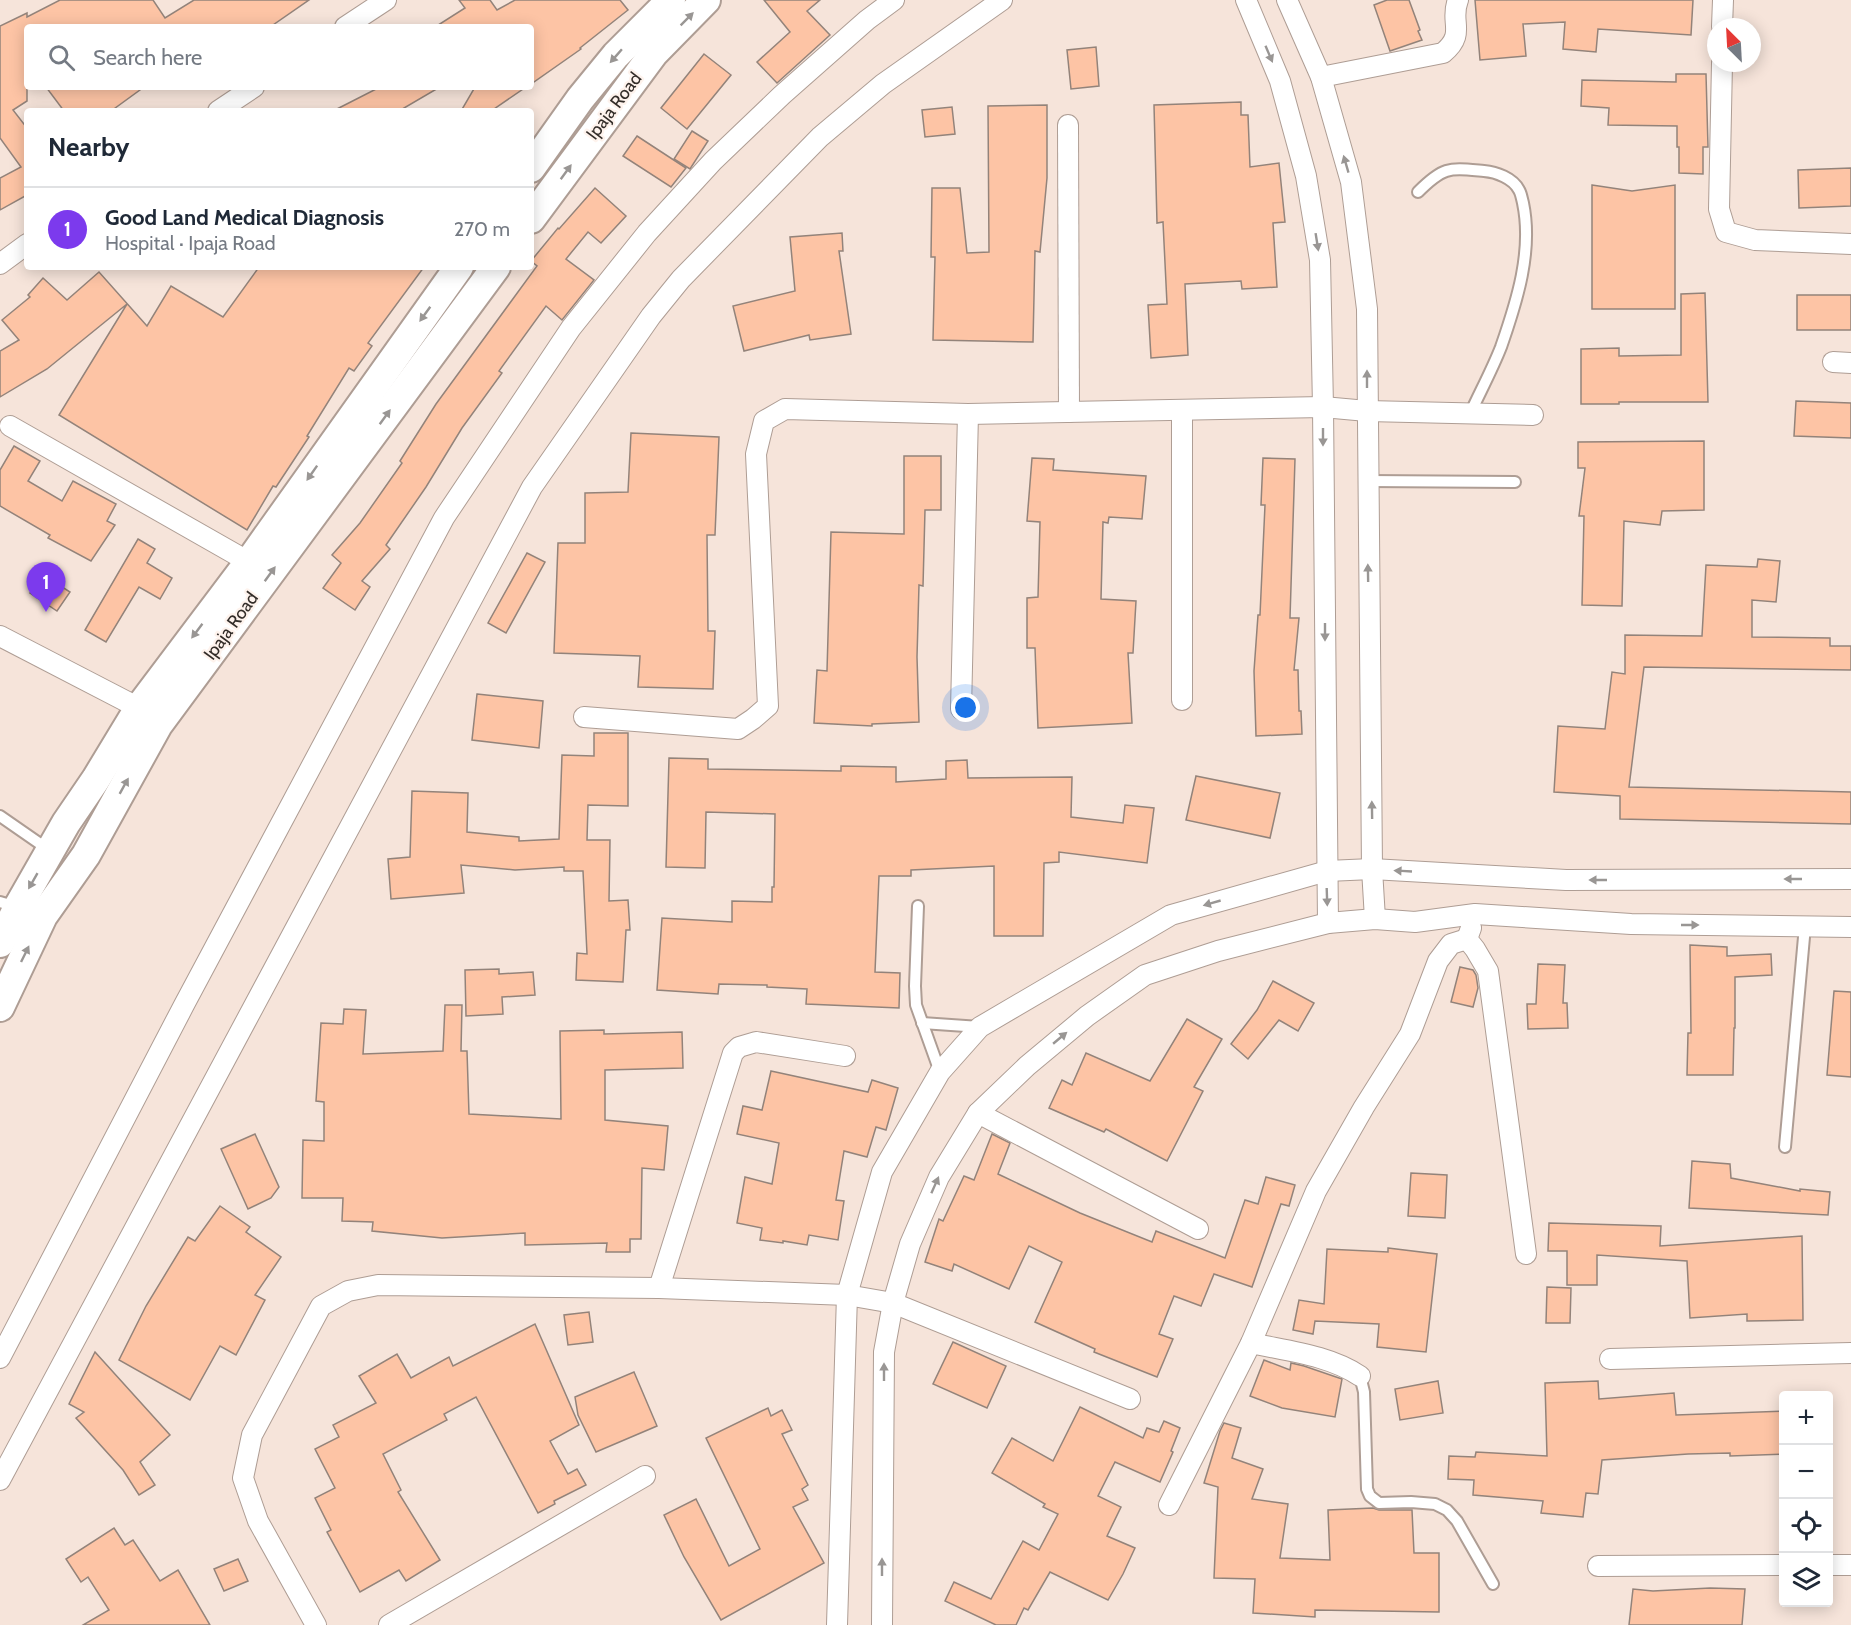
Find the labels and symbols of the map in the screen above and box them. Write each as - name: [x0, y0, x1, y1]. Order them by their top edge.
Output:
- one-way arrow: [679, 13, 693, 27]
- north arrow: [1707, 18, 1761, 72]
- one-way arrow: [1265, 45, 1274, 63]
- one-way arrow: [609, 49, 623, 64]
- street label: Ipaja Road: [582, 68, 646, 144]
- one-way arrow: [1341, 155, 1350, 173]
- one-way arrow: [559, 164, 571, 179]
- one-way arrow: [1312, 233, 1321, 252]
- one-way arrow: [419, 306, 431, 322]
- one-way arrow: [1362, 369, 1372, 388]
- one-way arrow: [379, 409, 391, 425]
- one-way arrow: [1318, 428, 1328, 447]
- one-way arrow: [306, 465, 318, 481]
- pin: 1: [26, 562, 66, 612]
- one-way arrow: [1364, 564, 1373, 583]
- one-way arrow: [263, 566, 275, 581]
- street label: Ipaja Road: [199, 588, 263, 664]
- one-way arrow: [191, 623, 204, 639]
- one-way arrow: [1320, 623, 1330, 642]
- your location: [951, 693, 980, 722]
- one-way arrow: [119, 778, 129, 795]
- one-way arrow: [1367, 801, 1376, 820]
- one-way arrow: [1393, 866, 1412, 875]
- one-way arrow: [27, 873, 38, 889]
- one-way arrow: [1588, 875, 1607, 885]
- one-way arrow: [1783, 875, 1802, 884]
- one-way arrow: [1323, 887, 1332, 906]
- one-way arrow: [1203, 899, 1221, 908]
- one-way arrow: [1680, 920, 1699, 930]
- one-way arrow: [20, 945, 29, 962]
- one-way arrow: [1052, 1032, 1068, 1045]
- one-way arrow: [931, 1176, 941, 1194]
- one-way arrow: [879, 1362, 889, 1381]
- one-way arrow: [877, 1557, 887, 1576]

